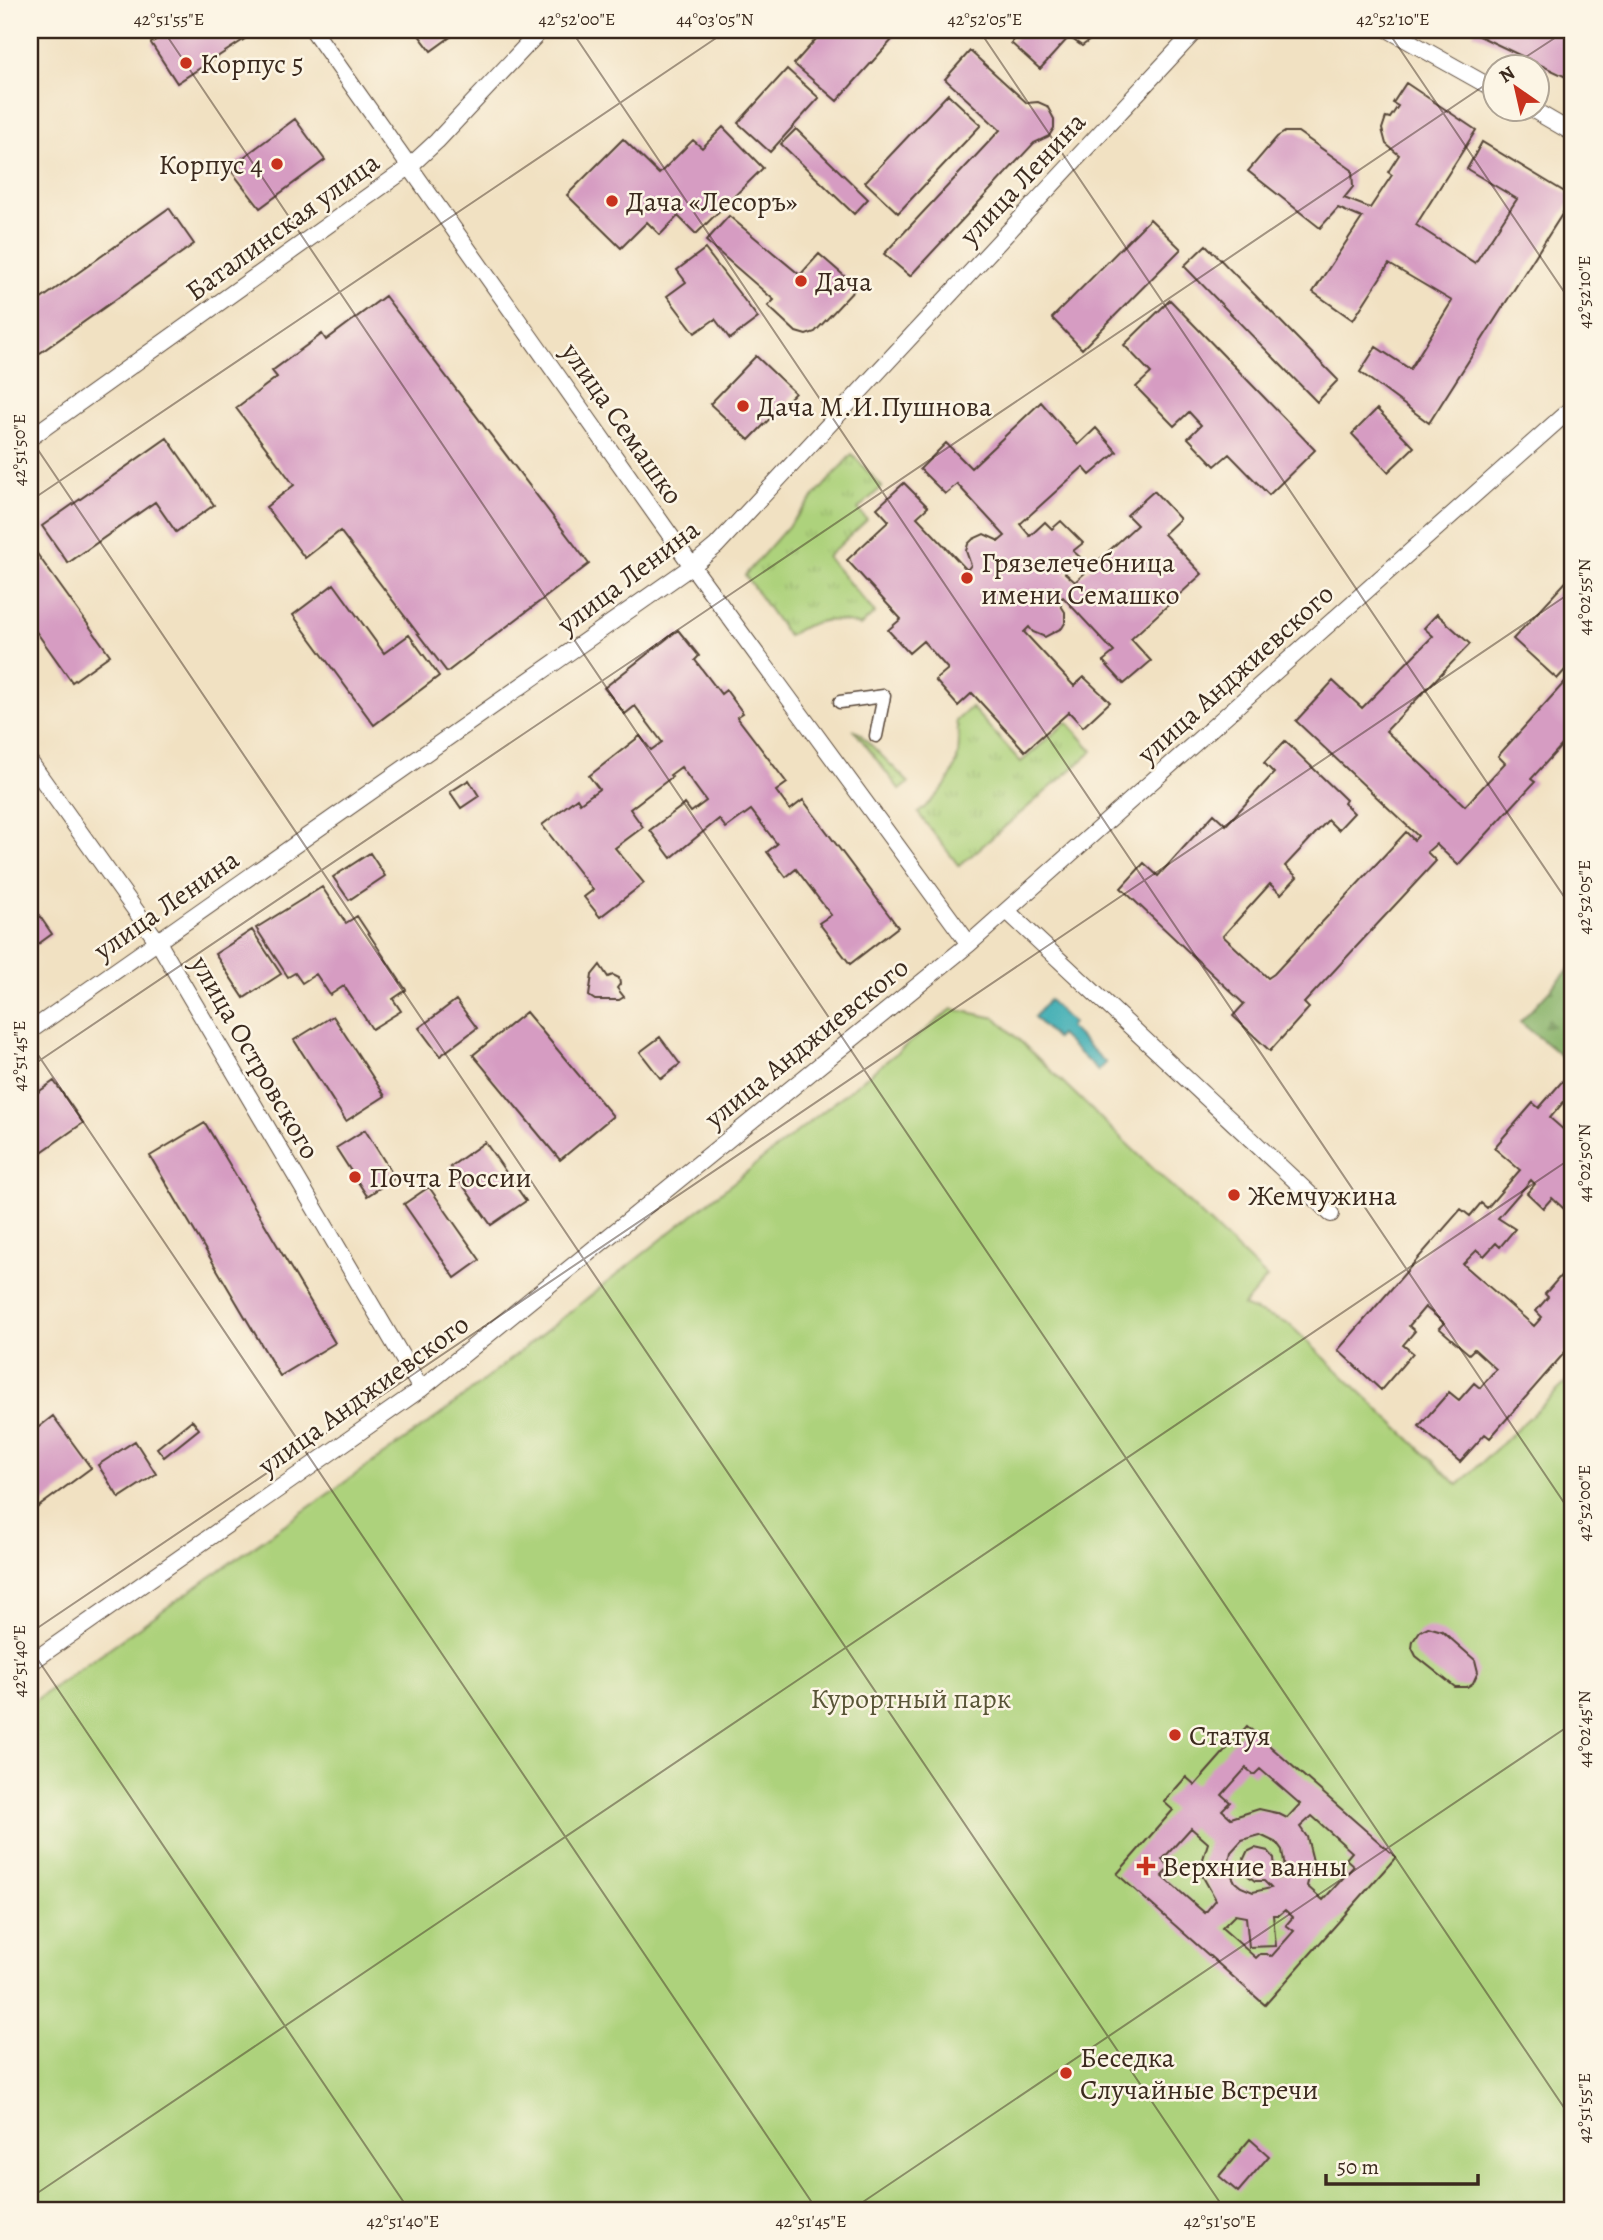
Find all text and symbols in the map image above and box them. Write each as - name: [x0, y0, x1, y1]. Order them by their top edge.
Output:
- text: 42°51'55"E: [134, 7, 204, 31]
- text: 42°52'00"E: [539, 7, 615, 31]
- text: 44°03'05"N: [676, 7, 754, 31]
- text: 42°52'05"E: [948, 7, 1022, 31]
- text: 42°52'10"E: [1356, 7, 1430, 31]
- place label: Корпус 5: [200, 45, 304, 83]
- north arrow: [1480, 52, 1550, 122]
- marker: Корпус 5: [178, 55, 194, 71]
- text: N: [1494, 60, 1520, 89]
- street label: улица Ленина: [950, 104, 1094, 254]
- street label: Баталинская улица: [178, 143, 387, 310]
- place label: Корпус 4: [159, 146, 263, 184]
- marker: Корпус 4: [269, 156, 285, 172]
- place label: Дача «Лесоръ»: [626, 183, 797, 221]
- marker: Дача «Лесоръ»: [604, 193, 620, 209]
- text: 42°52'10"E: [1572, 255, 1596, 329]
- place label: Дача: [815, 263, 872, 301]
- marker: Дача: [793, 273, 809, 289]
- street label: улица Семашко: [552, 334, 692, 512]
- place label: Дача М.И.Пушнова: [757, 388, 992, 426]
- marker: Дача М.И.Пушнова: [735, 398, 751, 414]
- text: 42°51'50"E: [7, 414, 31, 486]
- street label: улица Ленина: [549, 511, 708, 644]
- place label: Грязелечебница имени Семашко: [981, 544, 1180, 614]
- text: 44°02'55"N: [1572, 559, 1596, 635]
- marker: Грязелечебница имени Семашко: [959, 570, 975, 586]
- street label: улица Анджиевского: [1128, 575, 1342, 773]
- street label: улица Ленина: [85, 841, 247, 970]
- text: 42°52'05"E: [1572, 860, 1596, 934]
- street label: улица Островского: [181, 948, 329, 1166]
- street label: улица Анджиевского: [696, 949, 917, 1138]
- text: 42°51'45"E: [7, 1020, 31, 1092]
- text: 44°02'50"N: [1572, 1124, 1596, 1202]
- place label: Почта России: [369, 1159, 532, 1197]
- marker: Почта России: [347, 1169, 363, 1185]
- place label: Жемчужина: [1248, 1177, 1397, 1215]
- marker: Жемчужина: [1226, 1187, 1242, 1203]
- street label: улица Анджиевского: [249, 1305, 477, 1485]
- text: 42°52'00"E: [1572, 1465, 1596, 1541]
- text: 42°51'40"E: [7, 1625, 31, 1697]
- park label: Курортный парк: [811, 1680, 1011, 1718]
- text: 44°02'45"N: [1572, 1690, 1596, 1768]
- place label: Статуя: [1189, 1717, 1271, 1755]
- marker: Статуя: [1167, 1727, 1183, 1743]
- place label: Верхние ванны: [1162, 1848, 1348, 1886]
- marker: Верхние ванны: [1136, 1856, 1156, 1876]
- place label: Беседка Случайные Встречи: [1080, 2039, 1318, 2109]
- marker: Беседка Случайные Встречи: [1058, 2065, 1074, 2081]
- text: 42°51'55"E: [1572, 2073, 1596, 2143]
- scale bar: [1326, 2142, 1479, 2186]
- text: 50 m: [1337, 2153, 1379, 2181]
- text: 42°51'40"E: [367, 2209, 439, 2233]
- text: 42°51'45"E: [775, 2209, 847, 2233]
- text: 42°51'50"E: [1184, 2209, 1256, 2233]

